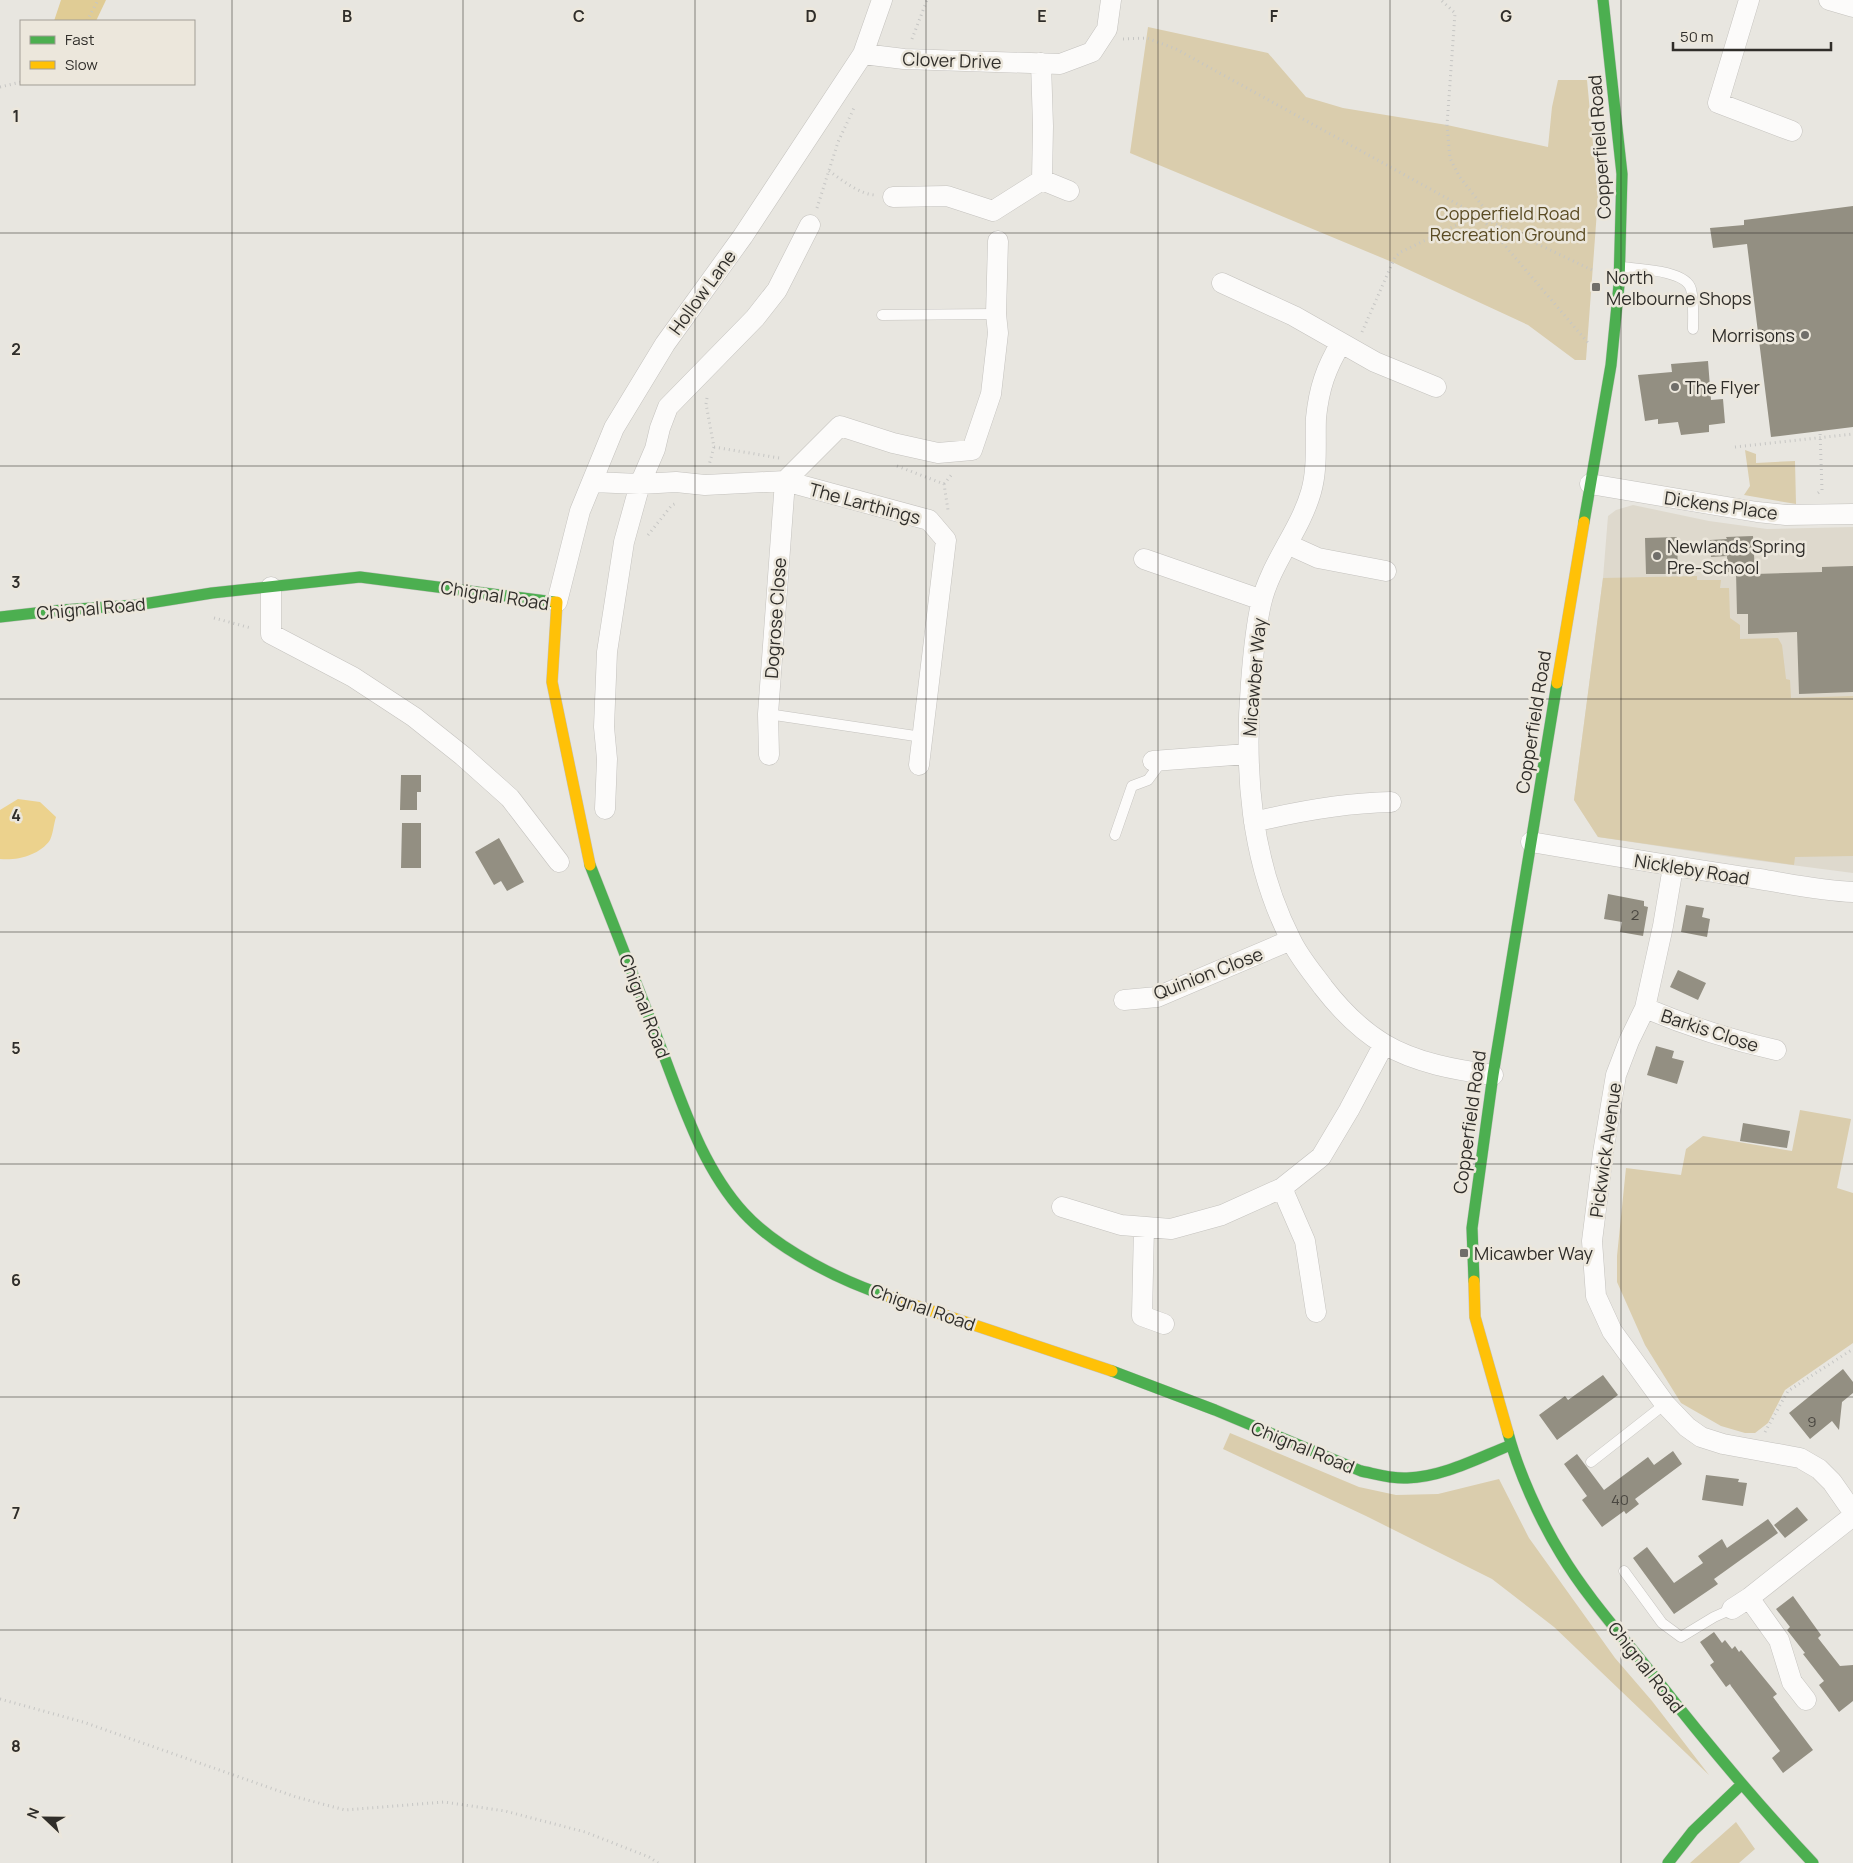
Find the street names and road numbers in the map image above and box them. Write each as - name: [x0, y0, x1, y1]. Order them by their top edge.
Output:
- street label: Clover Drive: [902, 46, 1002, 74]
- street label: Copperfield Road: [1582, 74, 1616, 220]
- street label: Hollow Lane: [663, 245, 741, 339]
- street label: The Larthings: [807, 477, 923, 529]
- street label: Dickens Place: [1663, 485, 1779, 525]
- street label: Dogrose Close: [759, 557, 791, 679]
- street label: Chignal Road: [439, 575, 551, 615]
- street label: Chignal Road: [35, 591, 147, 625]
- street label: Micawber Way: [1237, 616, 1271, 737]
- street label: Copperfield Road: [1510, 649, 1556, 795]
- street label: Nickleby Road: [1633, 848, 1751, 890]
- street label: Quinion Close: [1150, 941, 1266, 1005]
- street label: Chignal Road: [614, 951, 676, 1061]
- street label: Barkis Close: [1658, 1003, 1762, 1057]
- street label: Copperfield Road: [1447, 1049, 1491, 1195]
- street label: Pickwick Avenue: [1584, 1081, 1626, 1219]
- street label: Chignal Road: [867, 1278, 979, 1336]
- street label: Chignal Road: [1248, 1415, 1358, 1479]
- street label: Chignal Road: [1603, 1616, 1689, 1718]

